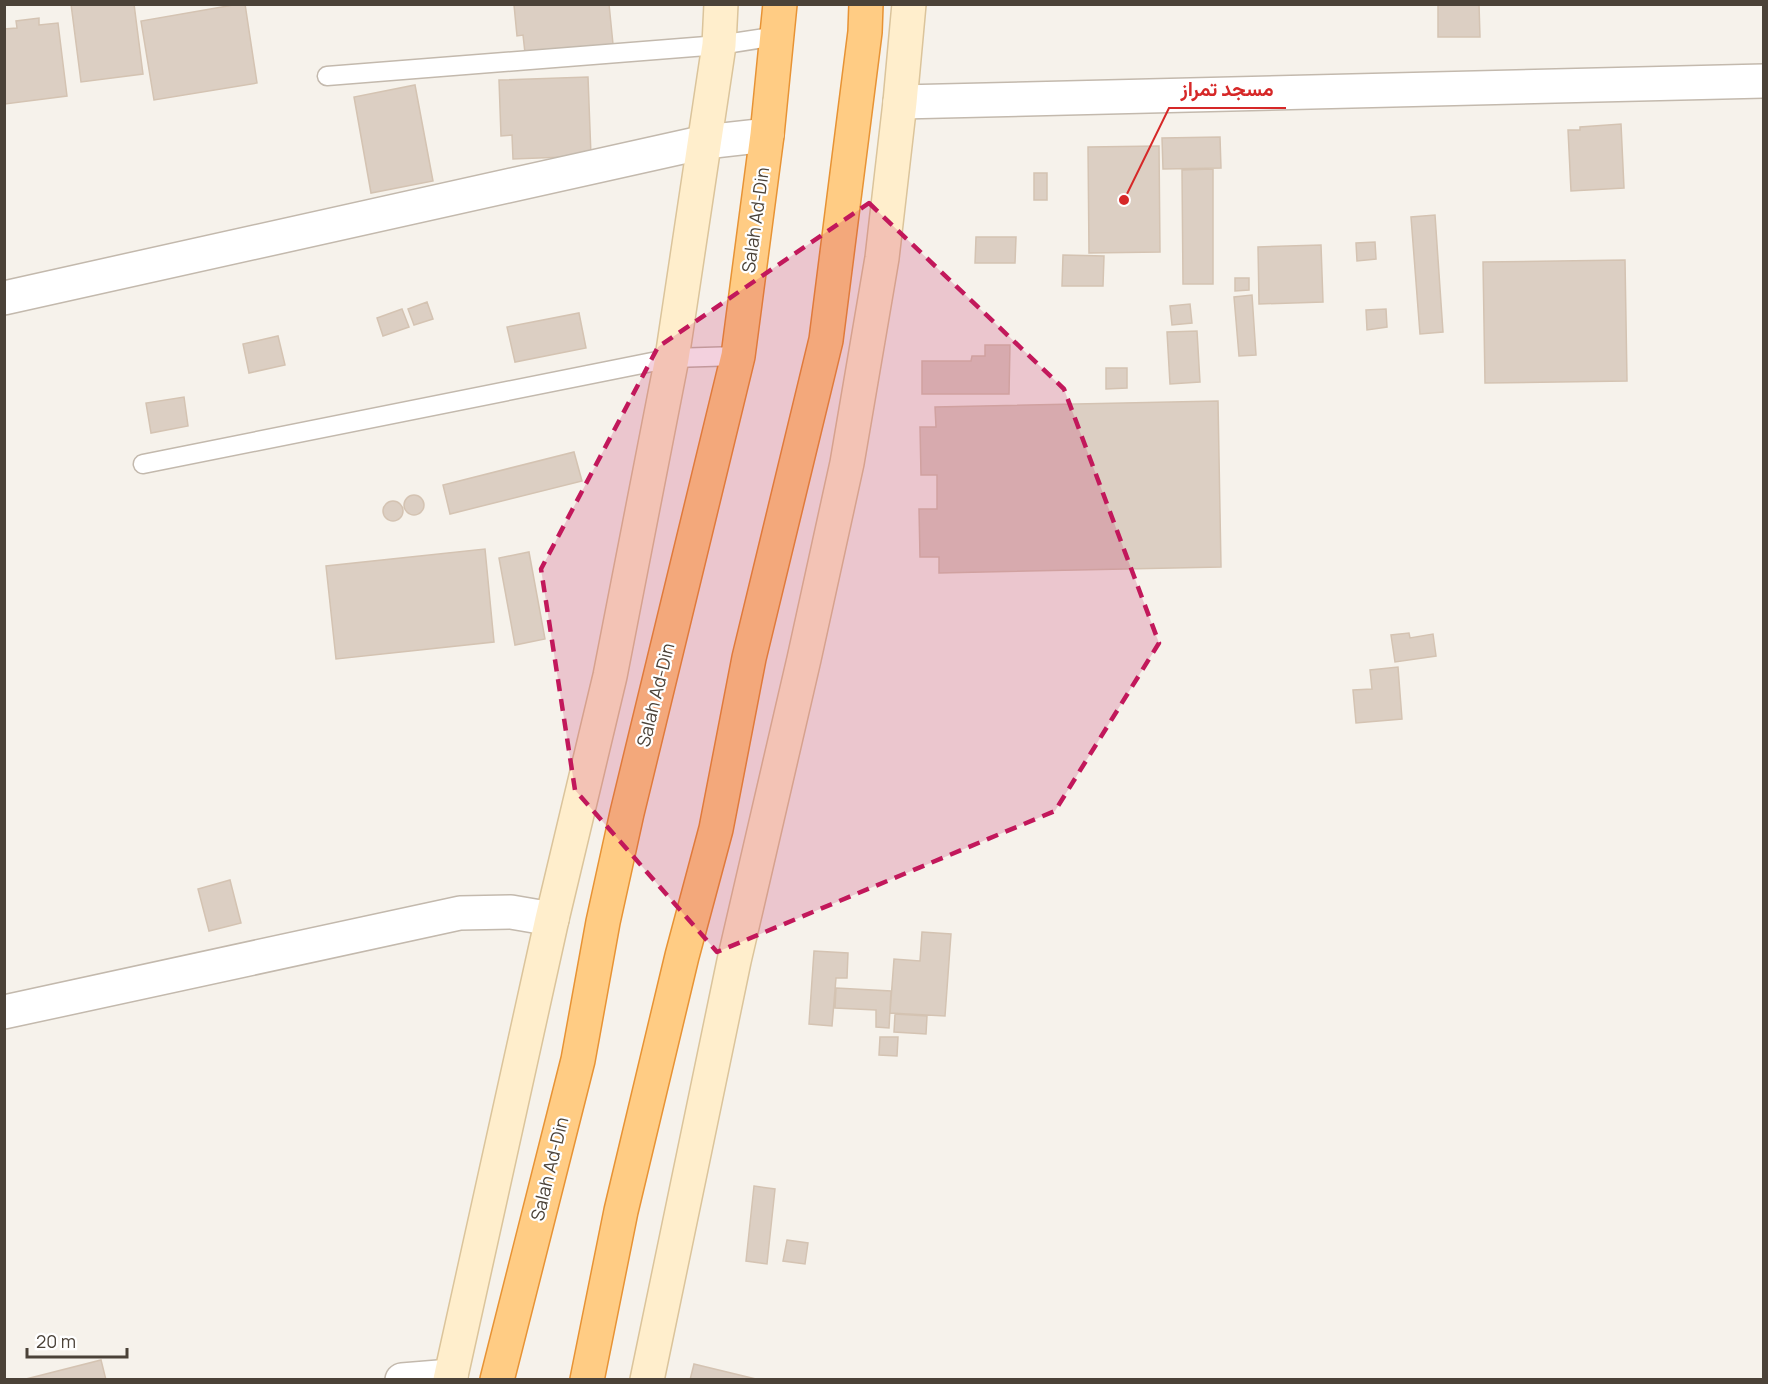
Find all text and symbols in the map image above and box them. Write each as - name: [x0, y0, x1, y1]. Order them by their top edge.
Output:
- callout: مسجد تمراز: [1169, 70, 1286, 108]
- text: مسجد تمراز: [1180, 75, 1274, 102]
- street label: Salah Ad-Din: [736, 166, 774, 274]
- street label: Salah Ad-Din: [631, 640, 680, 749]
- street label: Salah Ad-Din: [525, 1114, 574, 1223]
- scale bar: [27, 1321, 128, 1359]
- text: 20 m: [36, 1329, 76, 1353]

